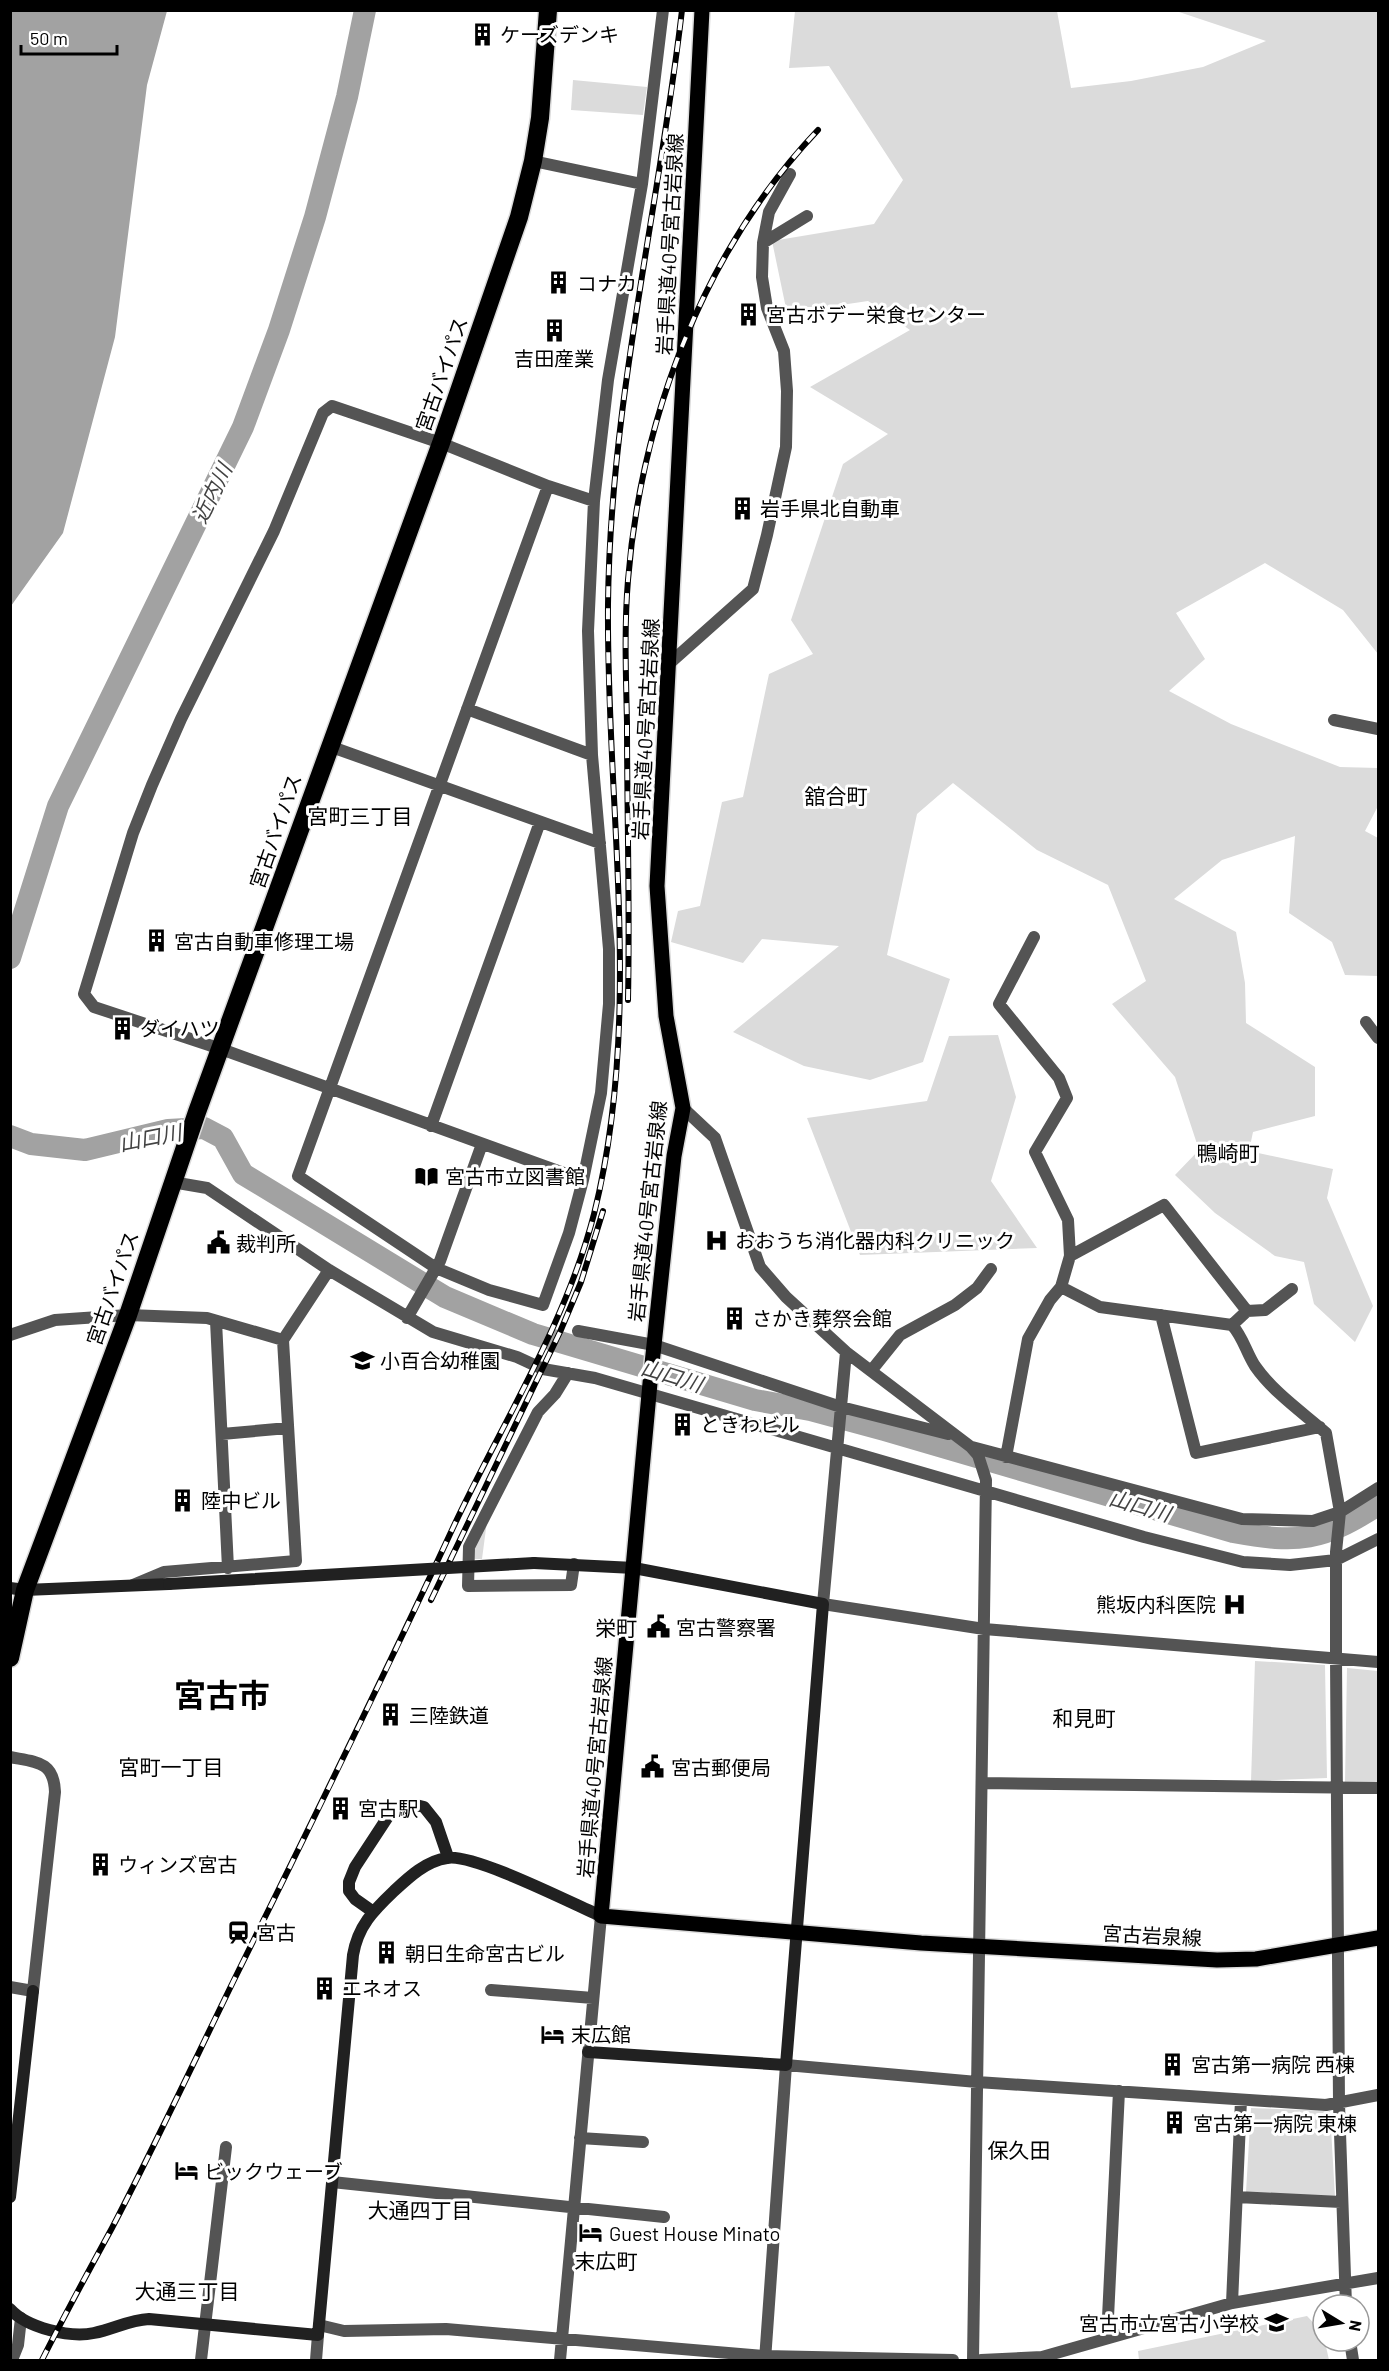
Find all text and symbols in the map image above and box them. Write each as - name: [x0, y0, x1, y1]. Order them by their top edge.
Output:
- scale bar: [21, 18, 117, 56]
- building icon: ケーズデンキ: [469, 21, 495, 47]
- place label: ケーズデンキ: [500, 22, 619, 46]
- text: 50 m: [30, 27, 68, 49]
- street label: 岩手県道40号宮古岩泉線: [651, 132, 687, 356]
- building icon: コナカ: [546, 270, 572, 296]
- place label: コナカ: [577, 271, 637, 295]
- building icon: 宮古ボデー栄食センター: [735, 301, 761, 327]
- place label: 宮古ボデー栄食センター: [766, 302, 986, 326]
- street label: 宮古バイパス: [410, 314, 472, 434]
- building icon: 吉田産業: [541, 317, 567, 343]
- place label: 吉田産業: [514, 346, 594, 370]
- water label: 近内川: [186, 457, 237, 527]
- building icon: 岩手県北自動車: [729, 495, 755, 521]
- place label: 岩手県北自動車: [760, 496, 900, 520]
- street label: 岩手県道40号宮古岩泉線: [627, 617, 663, 841]
- street label: 宮古バイパス: [244, 771, 306, 891]
- district label: 舘合町: [805, 783, 868, 808]
- district label: 宮町三丁目: [308, 803, 413, 828]
- building icon: 宮古自動車修理工場: [143, 928, 169, 954]
- place label: 宮古自動車修理工場: [174, 929, 354, 953]
- building icon: ダイハツ: [109, 1015, 135, 1041]
- place label: ダイハツ: [140, 1016, 220, 1040]
- street label: 岩手県道40号宮古岩泉線: [623, 1099, 671, 1323]
- water label: 山口川: [117, 1118, 185, 1155]
- district label: 鴨崎町: [1197, 1140, 1260, 1165]
- library icon: 宮古市立図書館: [414, 1163, 440, 1189]
- place label: 宮古市立図書館: [445, 1164, 585, 1188]
- hospital icon: おおうち消化器内科クリニック: [704, 1227, 730, 1253]
- street label: 宮古バイパス: [81, 1228, 143, 1348]
- place label: おおうち消化器内科クリニック: [735, 1228, 1015, 1252]
- public building icon: 裁判所: [205, 1230, 231, 1256]
- place label: 裁判所: [236, 1231, 296, 1255]
- building icon: さかき葬祭会館: [721, 1305, 747, 1331]
- place label: さかき葬祭会館: [752, 1306, 892, 1330]
- school or university icon: 小百合幼稚園: [349, 1347, 375, 1373]
- place label: 小百合幼稚園: [380, 1348, 500, 1372]
- water label: 山口川: [638, 1354, 708, 1397]
- building icon: ときわビル: [669, 1411, 695, 1437]
- place label: ときわビル: [700, 1412, 800, 1436]
- water label: 山口川: [1106, 1484, 1176, 1526]
- building icon: 陸中ビル: [170, 1487, 196, 1513]
- place label: 陸中ビル: [201, 1488, 281, 1512]
- hospital icon: 熊坂内科医院: [1221, 1591, 1247, 1617]
- place label: 熊坂内科医院: [1096, 1592, 1216, 1616]
- public building icon: 宮古警察署: [645, 1614, 671, 1640]
- district label: 栄町: [595, 1615, 637, 1640]
- place label: 宮古警察署: [676, 1615, 776, 1639]
- street label: 岩手県道40号宮古岩泉線: [572, 1655, 616, 1879]
- district label: 宮古市: [174, 1675, 270, 1713]
- building icon: 三陸鉄道: [378, 1702, 404, 1728]
- place label: 三陸鉄道: [409, 1703, 489, 1727]
- district label: 和見町: [1053, 1705, 1116, 1730]
- district label: 宮町一丁目: [119, 1754, 224, 1779]
- public building icon: 宮古郵便局: [640, 1754, 666, 1780]
- place label: 宮古郵便局: [671, 1755, 771, 1779]
- building icon: 宮古駅: [327, 1795, 353, 1821]
- place label: 宮古駅: [358, 1796, 418, 1820]
- building icon: ウィンズ宮古: [87, 1851, 113, 1877]
- place label: ウィンズ宮古: [118, 1852, 238, 1876]
- station icon: 宮古: [225, 1919, 251, 1945]
- place label: 宮古: [256, 1920, 296, 1944]
- street label: 宮古岩泉線: [1101, 1920, 1203, 1950]
- building icon: 朝日生命宮古ビル: [374, 1940, 400, 1966]
- place label: 朝日生命宮古ビル: [405, 1941, 565, 1965]
- building icon: エネオス: [311, 1975, 337, 2001]
- place label: エネオス: [342, 1976, 422, 2000]
- hotel icon: 末広館: [540, 2021, 566, 2047]
- place label: 末広館: [571, 2022, 631, 2046]
- building icon: 宮古第一病院 西棟: [1160, 2051, 1186, 2077]
- place label: 宮古第一病院 西棟: [1191, 2052, 1355, 2076]
- building icon: 宮古第一病院 東棟: [1162, 2110, 1188, 2136]
- place label: 宮古第一病院 東棟: [1193, 2111, 1357, 2135]
- district label: 保久田: [988, 2137, 1051, 2162]
- hotel icon: ビックウェーブ: [173, 2158, 199, 2184]
- place label: ビックウェーブ: [204, 2159, 343, 2183]
- district label: 大通四丁目: [368, 2197, 473, 2222]
- hotel icon: Guest House Minato: [578, 2220, 604, 2246]
- place label: Guest House Minato: [609, 2221, 781, 2245]
- district label: 末広町: [575, 2248, 638, 2273]
- district label: 大通三丁目: [135, 2278, 240, 2303]
- north arrow: [1311, 2293, 1371, 2353]
- school or university icon: 宮古市立宮古小学校: [1264, 2310, 1290, 2336]
- place label: 宮古市立宮古小学校: [1079, 2311, 1259, 2335]
- text: N: [1346, 2319, 1367, 2333]

